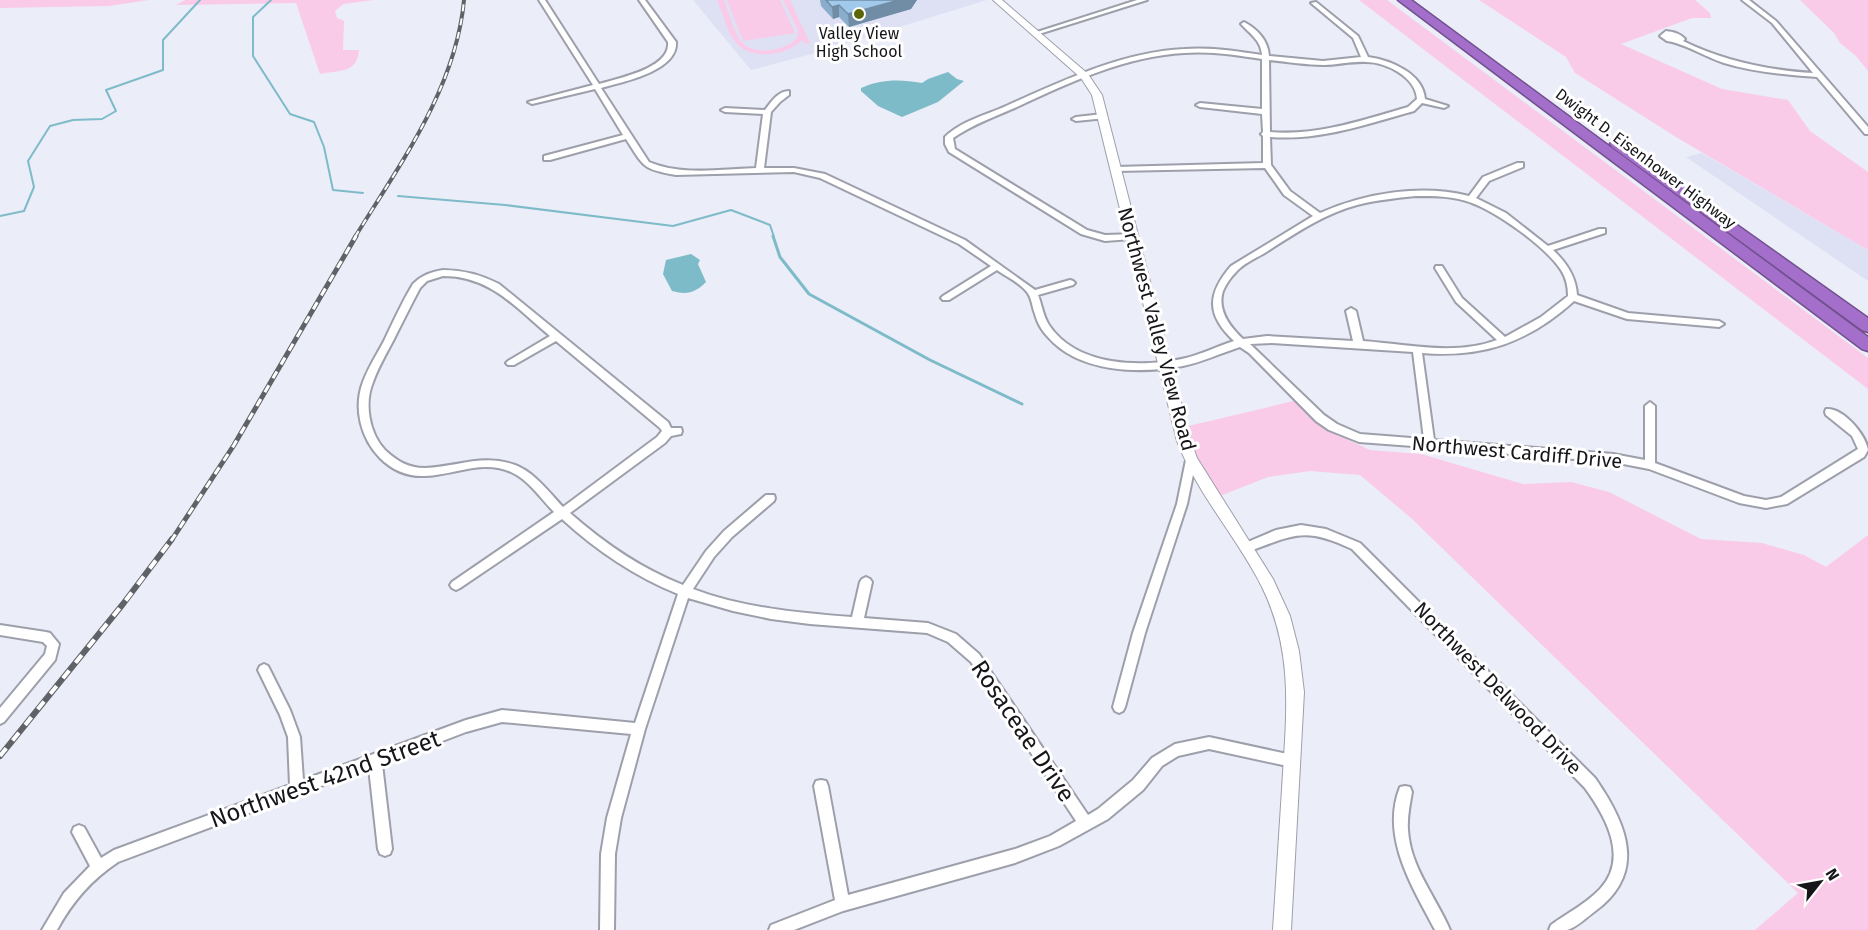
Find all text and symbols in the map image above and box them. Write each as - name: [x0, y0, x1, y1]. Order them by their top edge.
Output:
- marker: Valley View High School: [852, 7, 866, 21]
- place label: Valley View High School: [816, 24, 903, 61]
- street label: Dwight D. Eisenhower Highway: [1552, 84, 1740, 232]
- street label: Northwest Valley View Road: [1113, 205, 1201, 453]
- street label: Northwest Cardiff Drive: [1411, 431, 1623, 473]
- street label: Northwest Delwood Drive: [1409, 597, 1587, 779]
- street label: Rosaceae Drive: [965, 655, 1081, 807]
- street label: Northwest 42nd Street: [206, 724, 444, 834]
- north arrow: [1790, 852, 1850, 912]
- text: N: [1822, 865, 1843, 884]

